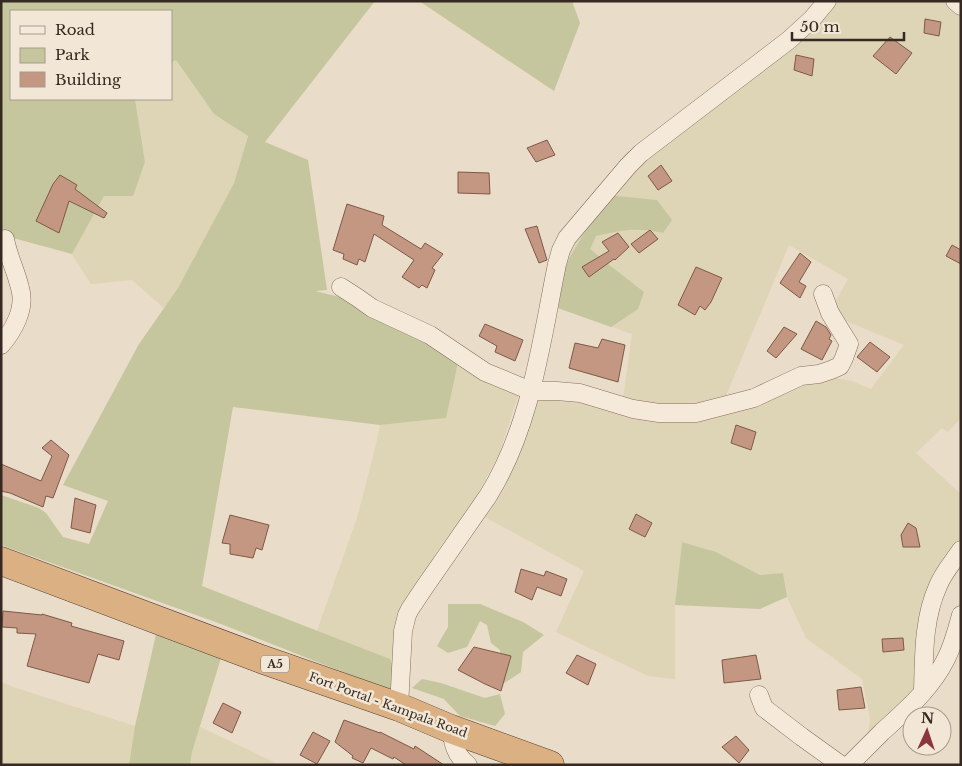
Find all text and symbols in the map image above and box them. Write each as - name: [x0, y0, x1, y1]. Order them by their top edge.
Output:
- legend: [10, 10, 172, 100]
- scale bar: [792, 10, 904, 42]
- text: 50 m: [800, 17, 840, 36]
- text: Road: [55, 20, 95, 39]
- text: Park: [55, 45, 91, 64]
- text: Building: [55, 70, 122, 89]
- road number: A5: [261, 656, 289, 672]
- street label: Fort Portal - Kampala Road: [307, 669, 469, 740]
- north arrow: [902, 706, 952, 756]
- text: N: [921, 709, 935, 727]

